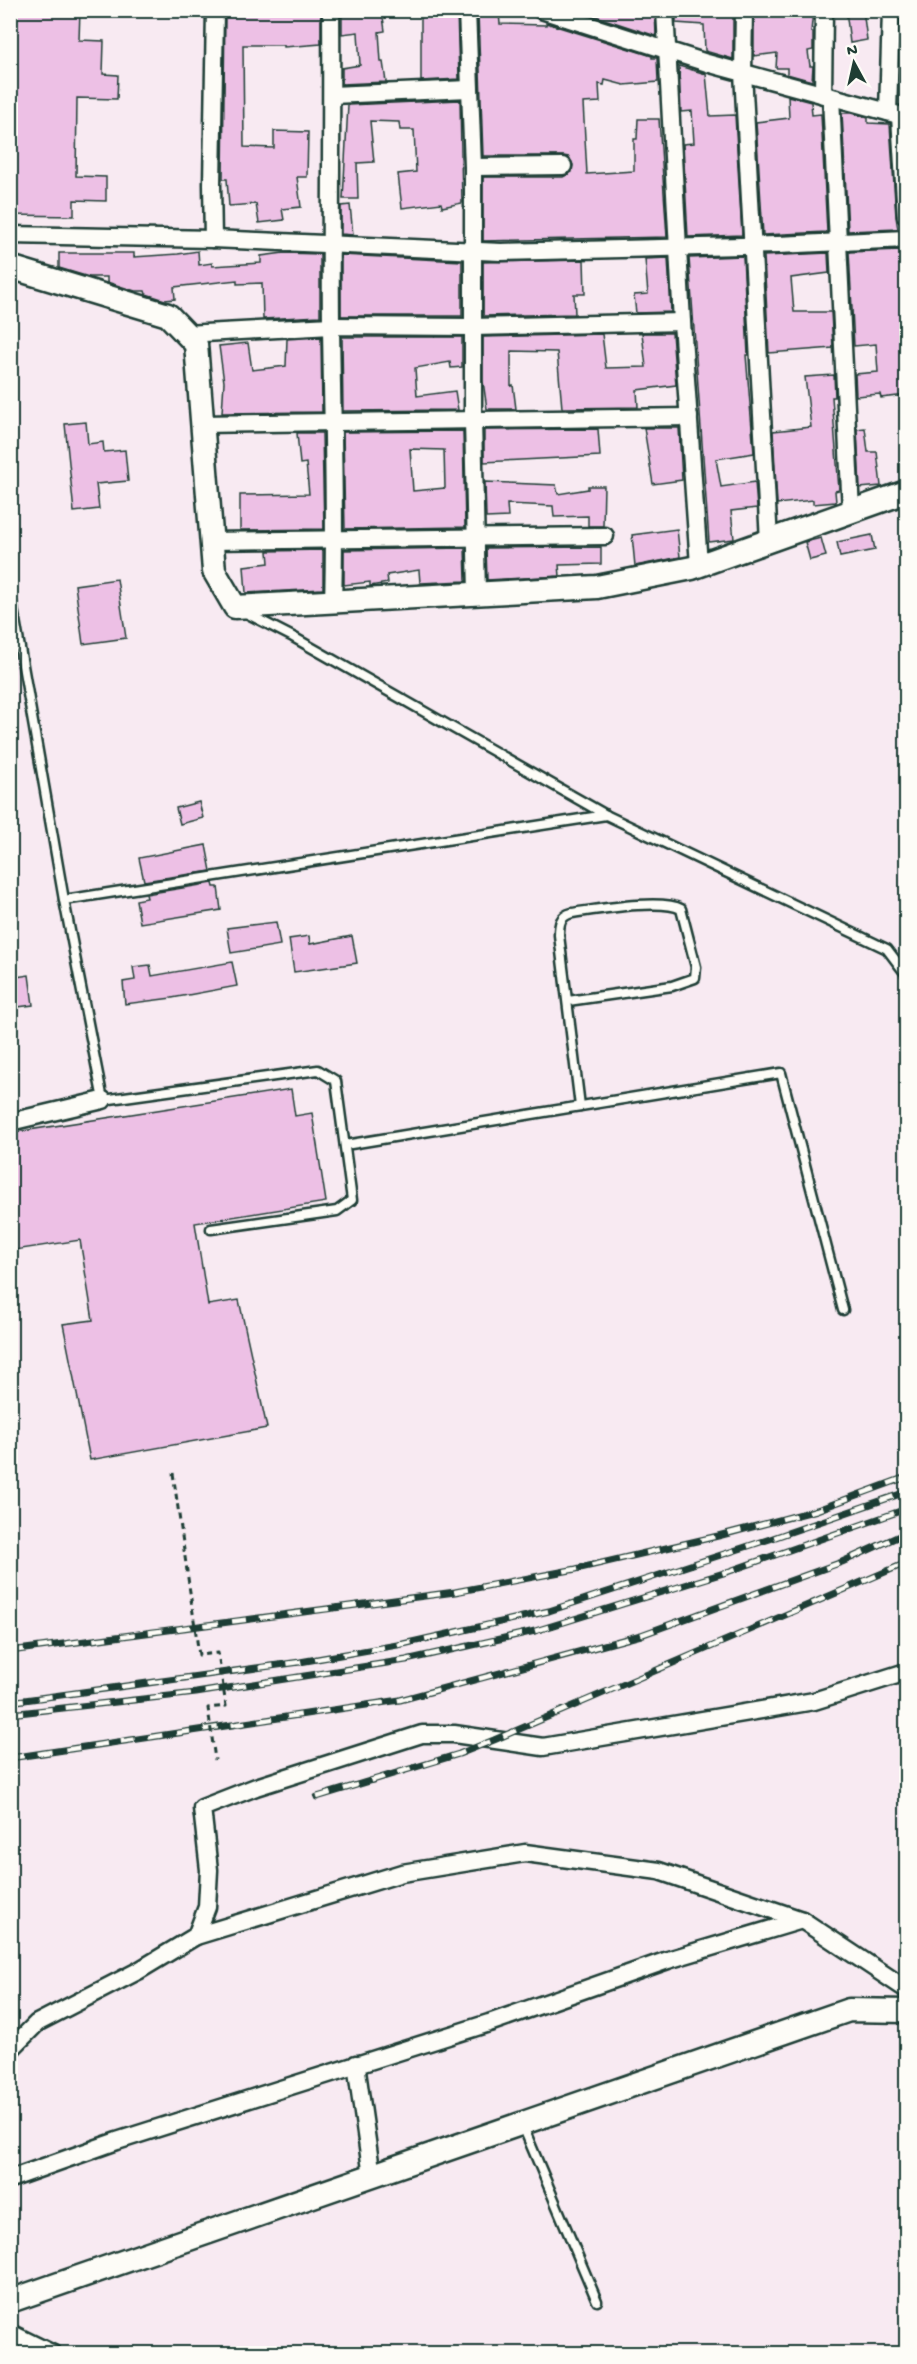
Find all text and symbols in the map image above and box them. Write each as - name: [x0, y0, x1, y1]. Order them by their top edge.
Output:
- north arrow: [824, 33, 884, 93]
- text: N: [846, 41, 859, 62]

